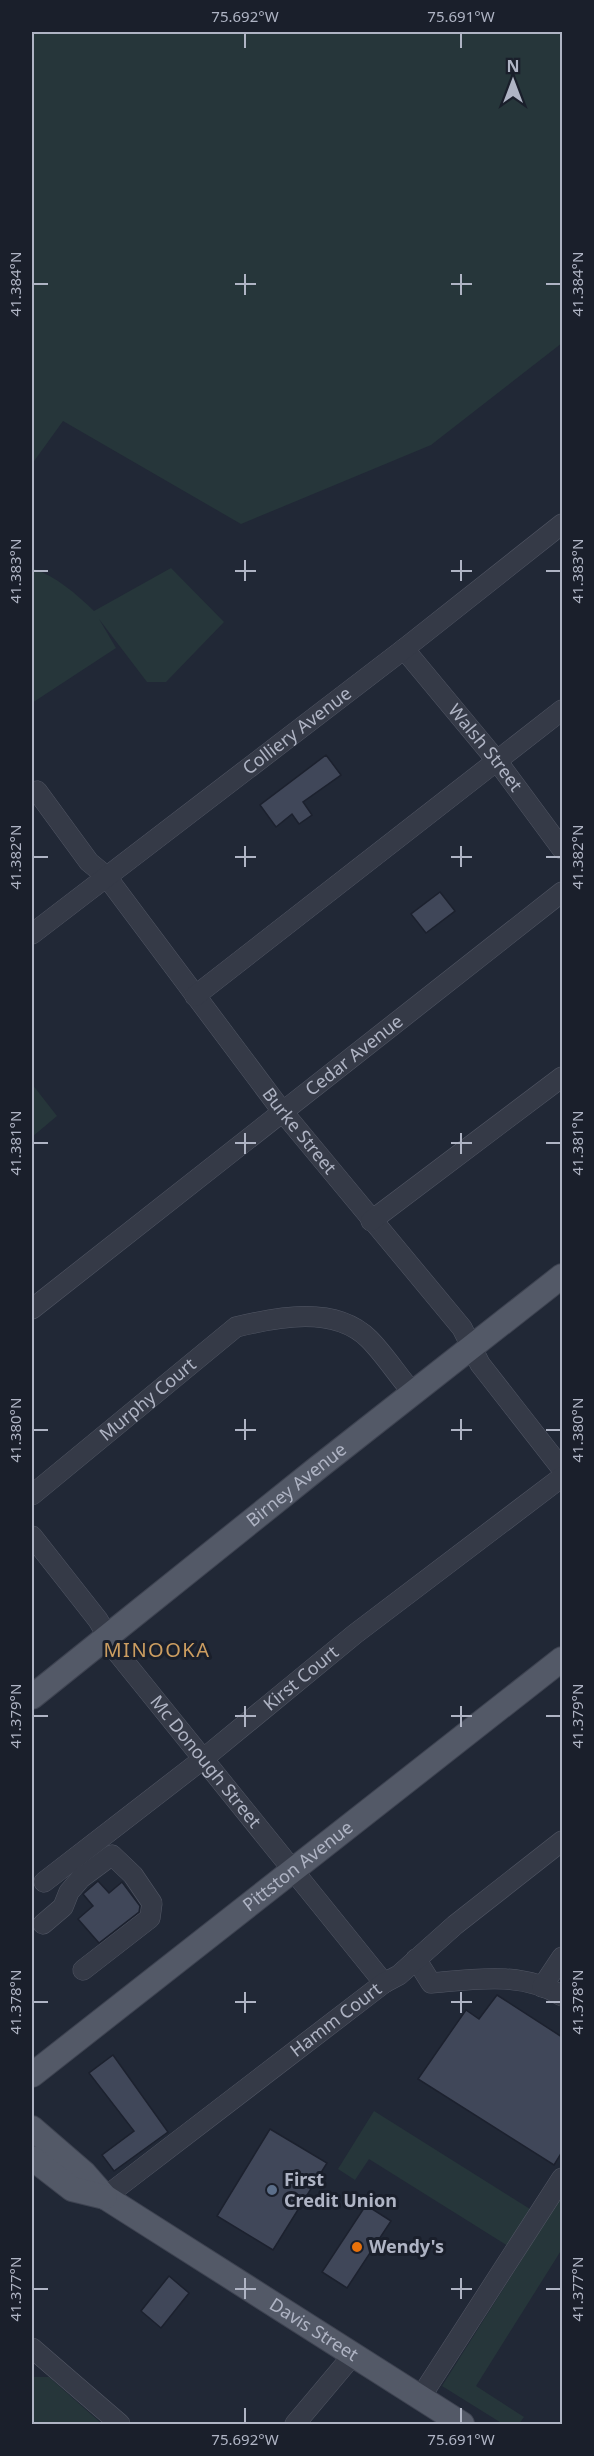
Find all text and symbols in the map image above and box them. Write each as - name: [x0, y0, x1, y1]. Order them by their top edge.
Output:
- text: 75.692°W: [211, 6, 279, 26]
- text: 75.691°W: [427, 6, 495, 26]
- north arrow: [483, 51, 543, 111]
- text: N: [506, 55, 520, 77]
- text: 41.384°N: [5, 252, 25, 316]
- text: 41.384°N: [567, 252, 587, 316]
- text: 41.383°N: [5, 539, 25, 603]
- text: 41.383°N: [567, 539, 587, 603]
- street label: Colliery Avenue: [237, 681, 356, 779]
- street label: Walsh Street: [443, 698, 529, 796]
- text: 41.382°N: [5, 825, 25, 889]
- text: 41.382°N: [567, 825, 587, 889]
- street label: Cedar Avenue: [300, 1009, 407, 1101]
- street label: Burke Street: [258, 1082, 343, 1179]
- text: 41.381°N: [5, 1111, 25, 1175]
- text: 41.381°N: [567, 1111, 587, 1175]
- street label: Murphy Court: [94, 1352, 201, 1446]
- text: 41.380°N: [5, 1398, 25, 1462]
- text: 41.380°N: [567, 1398, 587, 1462]
- street label: Birney Avenue: [241, 1437, 351, 1532]
- district label: MINOOKA: [103, 1636, 211, 1663]
- street label: Kirst Court: [258, 1639, 343, 1716]
- text: 41.379°N: [5, 1684, 25, 1748]
- text: 41.379°N: [567, 1684, 587, 1748]
- street label: Mc Donough Street: [145, 1690, 267, 1833]
- street label: Pittston Avenue: [237, 1815, 357, 1916]
- text: 41.378°N: [5, 1970, 25, 2034]
- text: 41.378°N: [567, 1970, 587, 2034]
- street label: Hamm Court: [285, 1976, 386, 2062]
- place label: First Credit Union: [284, 2167, 397, 2212]
- marker: First Credit Union: [265, 2183, 279, 2197]
- place label: Wendy's: [369, 2234, 444, 2258]
- marker: Wendy's: [350, 2240, 364, 2254]
- text: 41.377°N: [5, 2257, 25, 2321]
- text: 41.377°N: [567, 2257, 587, 2321]
- street label: Davis Street: [265, 2292, 364, 2366]
- text: 75.692°W: [211, 2429, 279, 2449]
- text: 75.691°W: [427, 2429, 495, 2449]

